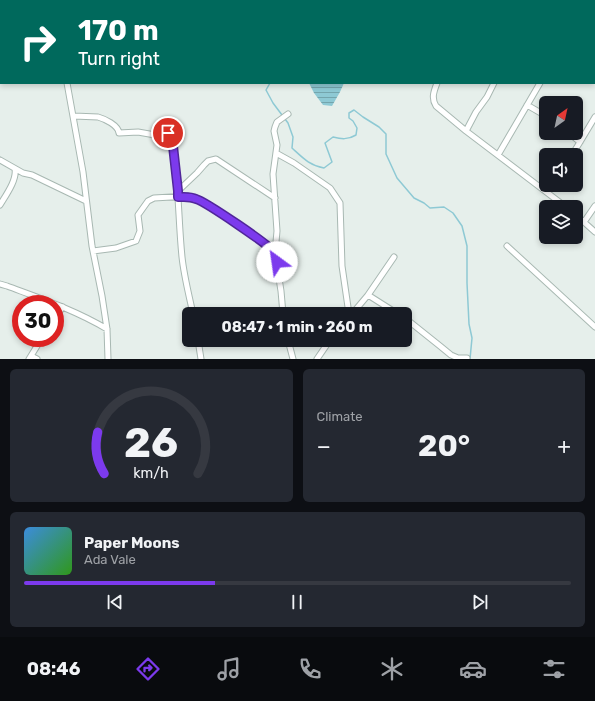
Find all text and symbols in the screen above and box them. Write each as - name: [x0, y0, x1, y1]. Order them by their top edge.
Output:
- text: 170 m: [78, 14, 159, 47]
- icon: right: [12, 16, 64, 68]
- text: Turn right: [78, 48, 160, 70]
- north arrow: [539, 96, 583, 140]
- map controls: [539, 96, 583, 244]
- pin: [151, 116, 185, 150]
- icon: arrive: [157, 122, 179, 144]
- button: sound: [539, 148, 583, 192]
- button: layers: [539, 200, 583, 244]
- position arrow: [256, 241, 298, 283]
- speed limit sign: 30: [12, 295, 64, 347]
- text: 08:47 · 1 min · 260 m: [222, 318, 372, 336]
- text: Climate: [317, 409, 363, 424]
- text: 26: [124, 417, 178, 466]
- text: 20°: [418, 428, 470, 464]
- text: −: [317, 433, 331, 460]
- text: +: [557, 433, 571, 460]
- text: km/h: [133, 464, 169, 481]
- text: Paper Moons: [84, 534, 180, 552]
- text: Ada Vale: [84, 552, 136, 567]
- icon: previous: [104, 591, 126, 613]
- icon: pause: [286, 591, 308, 613]
- icon: next: [469, 591, 491, 613]
- icon: directions: [134, 655, 162, 683]
- icon: music: [215, 655, 243, 683]
- icon: phone: [296, 655, 324, 683]
- icon: climate: [378, 655, 406, 683]
- icon: car: [459, 655, 487, 683]
- icon: filters: [540, 655, 568, 683]
- text: 08:46: [27, 658, 80, 680]

